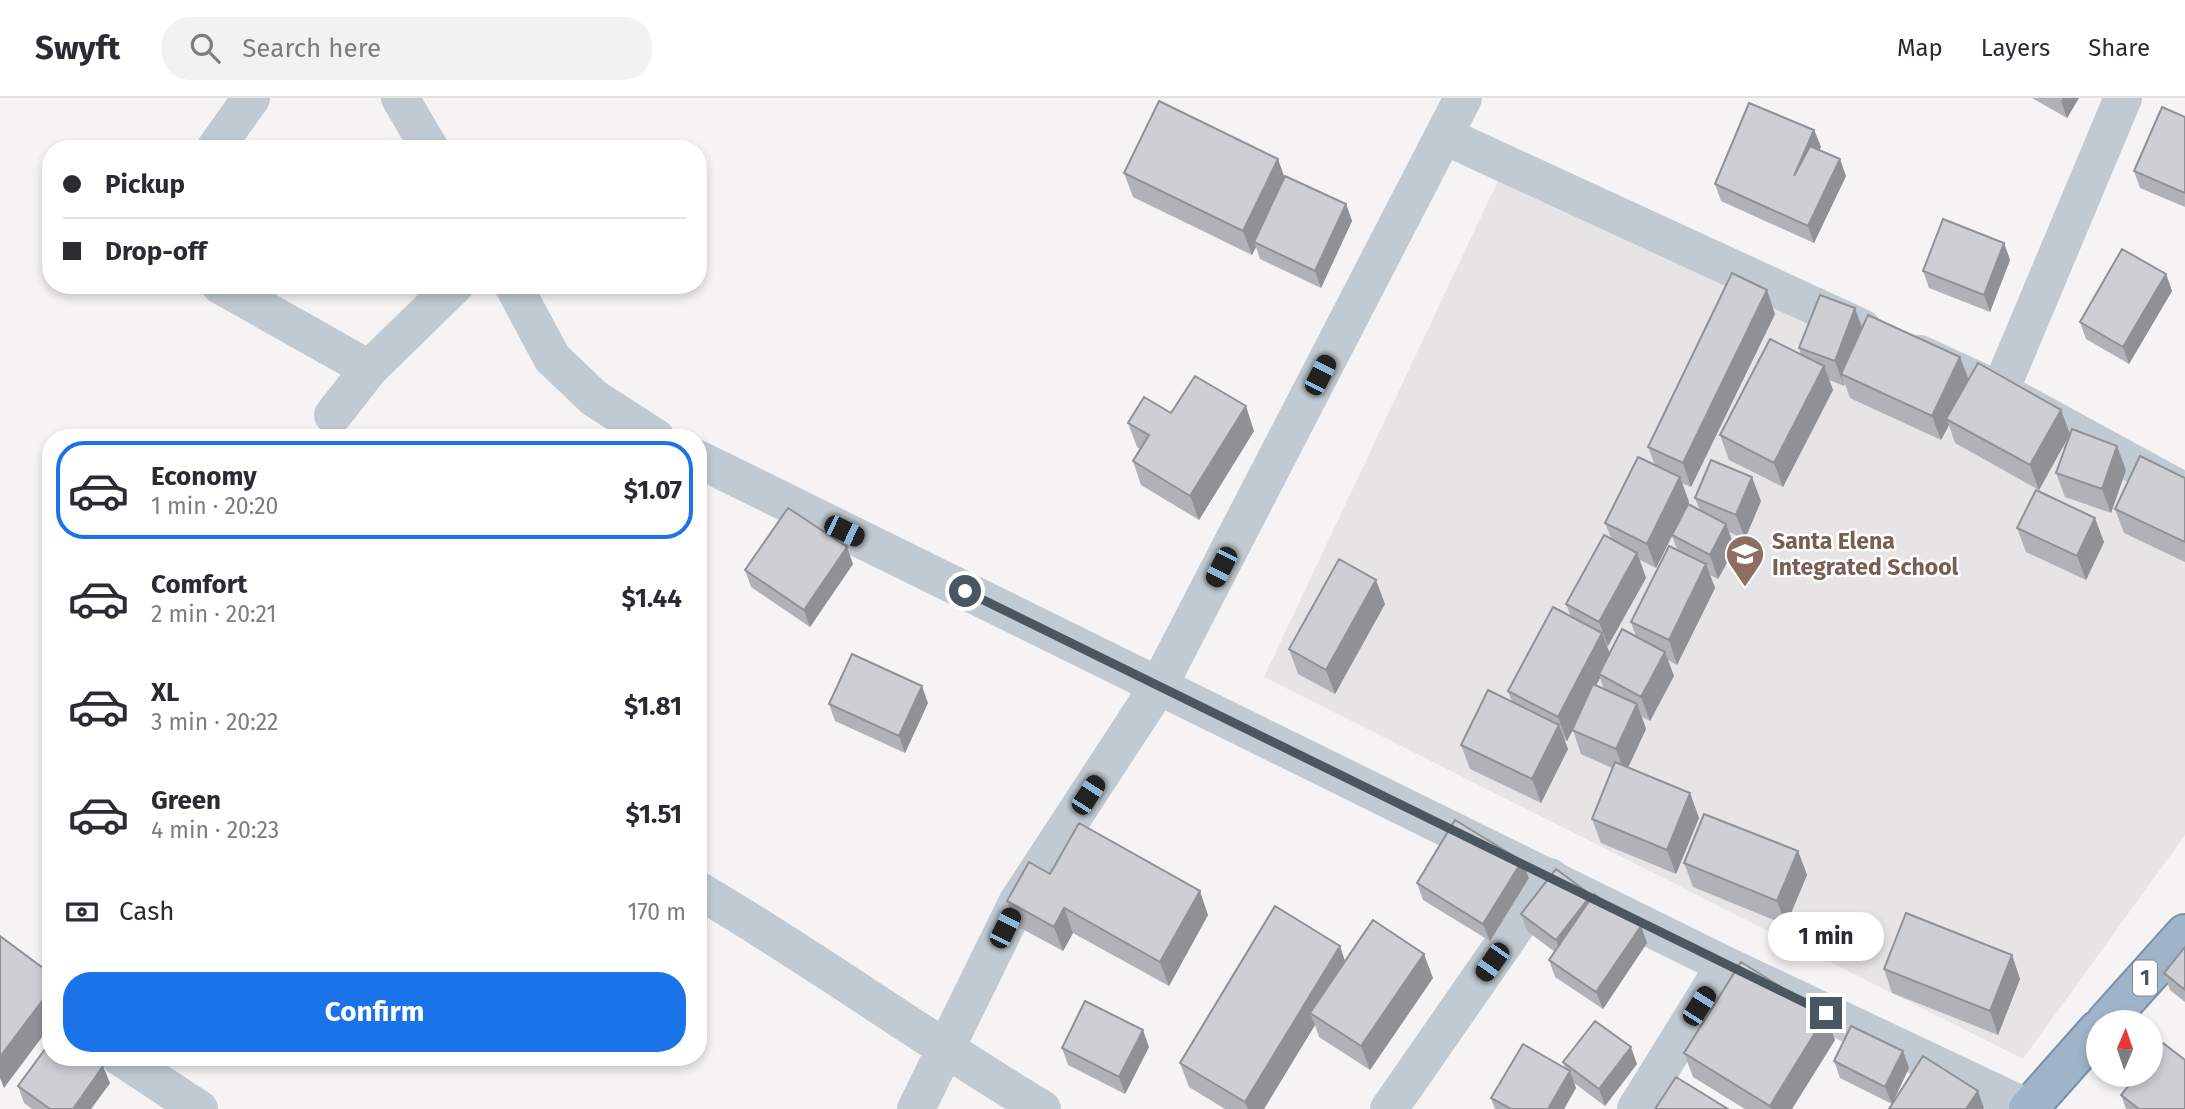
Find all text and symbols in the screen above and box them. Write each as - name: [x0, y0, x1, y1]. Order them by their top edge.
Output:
- search box: [162, 17, 652, 80]
- text: Swyft: [35, 28, 120, 68]
- icon: search: [186, 29, 224, 67]
- text: Search here: [242, 33, 381, 64]
- text: Map: [1897, 34, 1943, 62]
- text: Layers: [1981, 34, 2050, 62]
- text: Share: [2088, 34, 2150, 62]
- text: Pickup: [105, 169, 185, 200]
- text: Drop-off: [105, 236, 207, 267]
- car: [1302, 352, 1339, 398]
- icon: car: [67, 459, 130, 522]
- text: Economy: [151, 461, 257, 492]
- text: $1.07: [624, 475, 682, 506]
- text: 1 min · 20:20: [151, 492, 278, 520]
- car: [821, 512, 868, 550]
- place label: Santa Elena Integrated School: [1772, 527, 1959, 581]
- school or university icon: Santa Elena Integrated School: [1724, 533, 1766, 588]
- car: [1203, 544, 1240, 590]
- icon: car: [67, 567, 130, 630]
- text: Comfort: [151, 569, 247, 600]
- route start: [949, 575, 981, 607]
- text: $1.44: [622, 583, 682, 614]
- text: 2 min · 20:21: [151, 600, 276, 628]
- icon: car: [67, 675, 130, 738]
- text: XL: [151, 677, 179, 708]
- text: $1.81: [624, 691, 682, 722]
- text: 3 min · 20:22: [151, 708, 278, 736]
- car: [1068, 772, 1109, 818]
- icon: car: [67, 783, 130, 846]
- text: Green: [151, 785, 221, 816]
- text: $1.51: [626, 799, 682, 830]
- text: 4 min · 20:23: [151, 816, 279, 844]
- icon: cash: [63, 893, 101, 931]
- text: Cash: [119, 896, 175, 927]
- text: 170 m: [627, 898, 686, 926]
- car: [987, 905, 1024, 951]
- callout: 1 min: [1768, 912, 1884, 960]
- text: 1 min: [1798, 922, 1854, 950]
- car: [1472, 939, 1513, 985]
- road number: 1: [2133, 960, 2157, 996]
- button: Confirm: [63, 972, 686, 1052]
- car: [1679, 983, 1720, 1029]
- route end: [1810, 997, 1842, 1029]
- north arrow: [2086, 1010, 2163, 1087]
- map controls: [2086, 1010, 2163, 1087]

